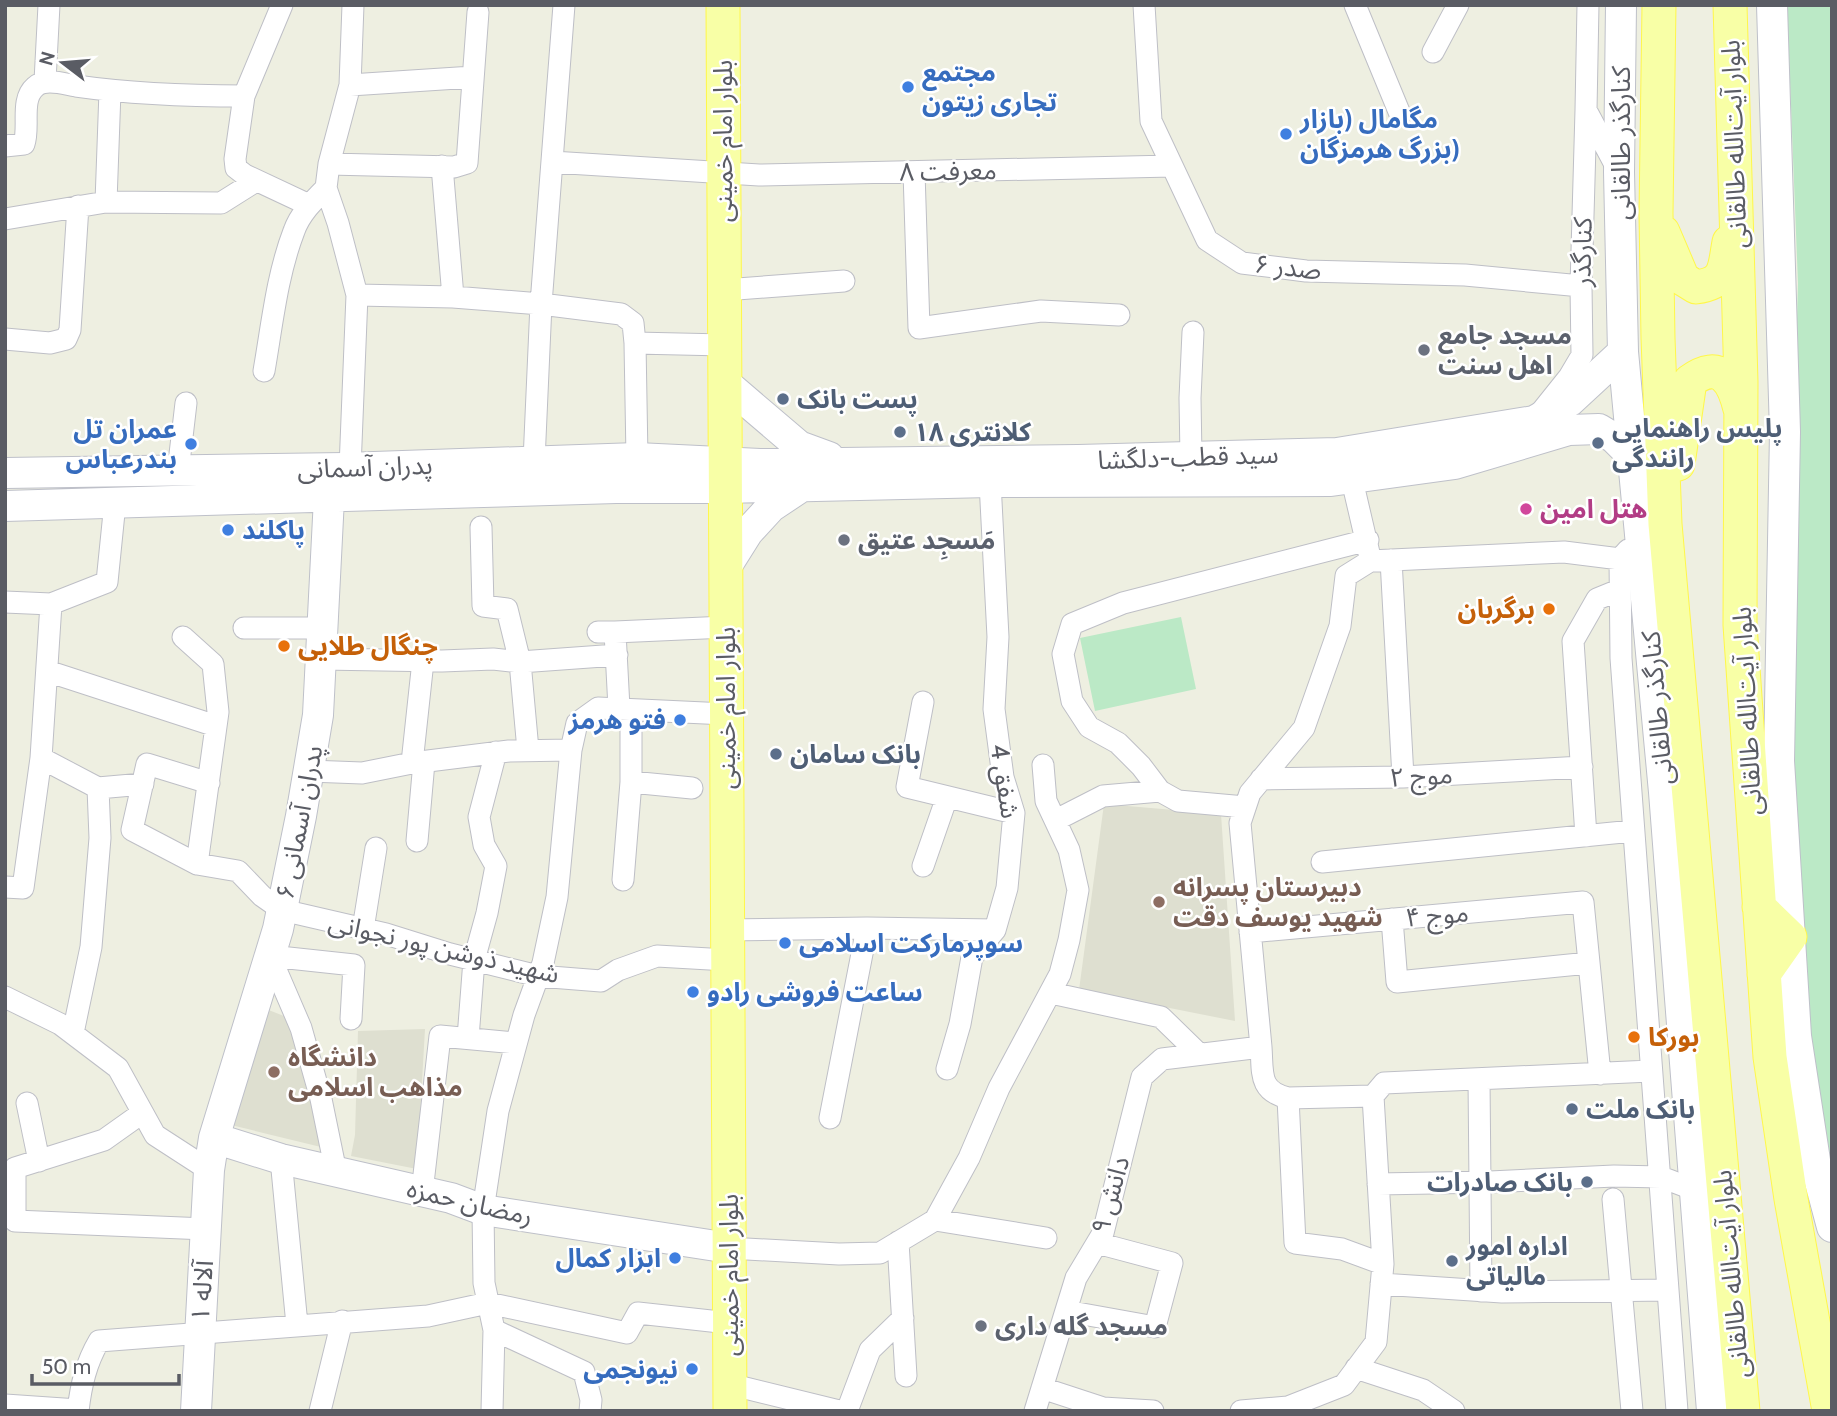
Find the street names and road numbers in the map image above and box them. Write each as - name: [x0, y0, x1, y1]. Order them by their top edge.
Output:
- street label: بلوار آیت‌الله طالقانی: [1714, 39, 1754, 249]
- street label: بلوار امام خمینی: [707, 60, 743, 222]
- street label: کنارگذر طالقانی: [1605, 66, 1637, 220]
- street label: معرفت ۸: [899, 154, 997, 188]
- street label: کنارگذر: [1565, 217, 1599, 288]
- street label: صدر ۶: [1253, 248, 1323, 286]
- street label: سید قطب-دلگشا: [1097, 438, 1279, 476]
- street label: پدران آسمانی: [297, 449, 433, 487]
- street label: بلوار آیت‌الله طالقانی: [1726, 606, 1768, 816]
- street label: بلوار امام خمینی: [710, 627, 746, 789]
- street label: کنارگذر طالقانی: [1634, 630, 1680, 786]
- street label: شفق 4: [983, 741, 1027, 821]
- street label: پدران آسمانی ۶: [268, 742, 331, 902]
- street label: موج ۲: [1389, 758, 1454, 797]
- street label: موج ۴: [1404, 896, 1470, 937]
- street label: شهید ذوشن پور نجوانی: [325, 906, 562, 991]
- street label: دانش ۹: [1084, 1152, 1136, 1238]
- street label: بلوار آیت‌الله طالقانی: [1706, 1169, 1756, 1379]
- street label: رمضان حمزه: [404, 1172, 536, 1232]
- street label: بلوار امام خمینی: [713, 1194, 749, 1356]
- street label: آلاله ۱: [184, 1258, 220, 1323]

